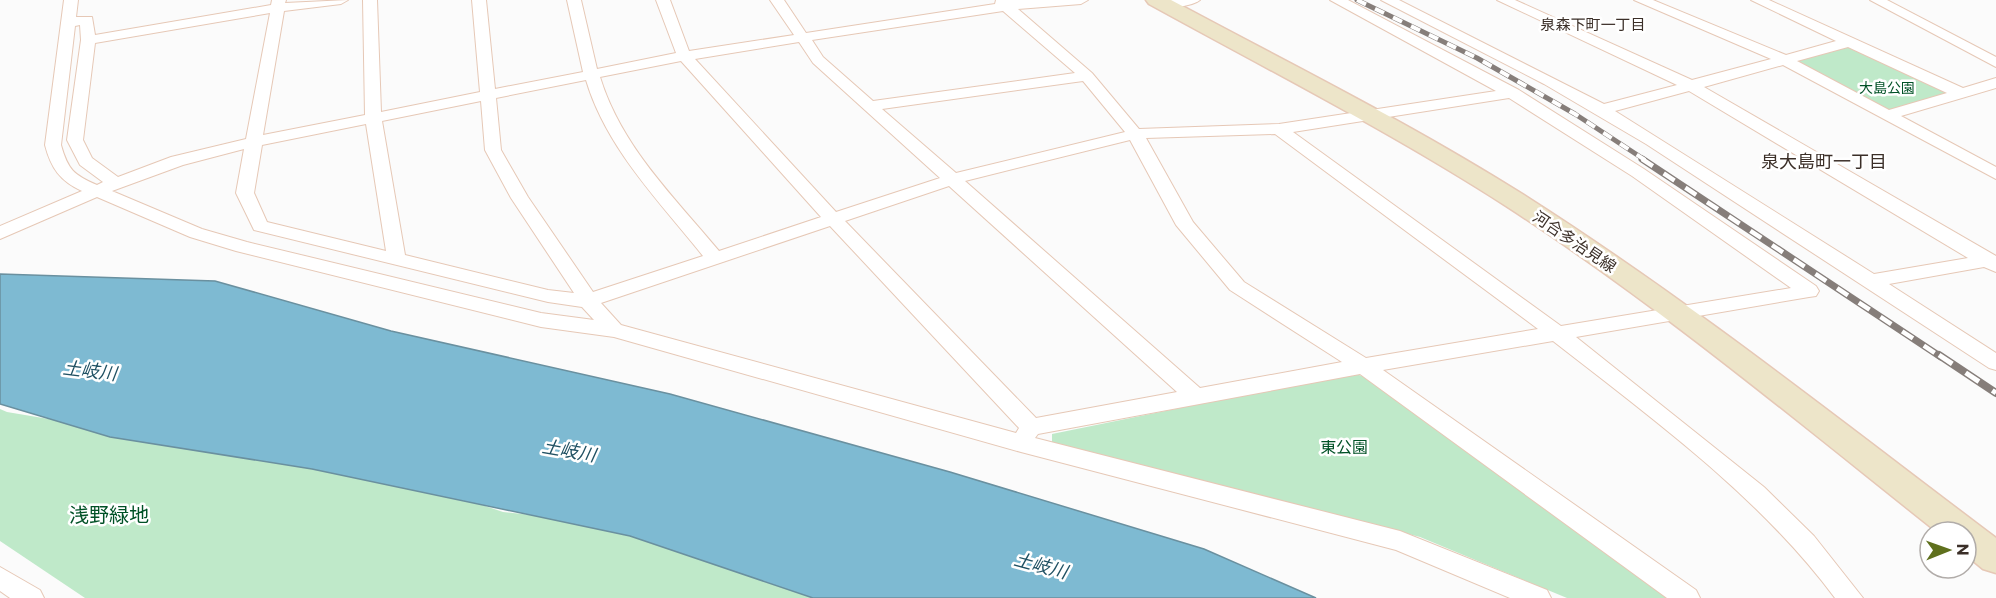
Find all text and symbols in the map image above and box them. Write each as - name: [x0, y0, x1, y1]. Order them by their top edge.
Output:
- district label: 泉森下町一丁目: [1540, 15, 1646, 33]
- park label: 大島公園: [1859, 79, 1915, 96]
- district label: 泉大島町一丁目: [1761, 150, 1887, 172]
- street label: 河合多治見線: [1530, 206, 1620, 276]
- water label: 土岐川: [62, 356, 120, 384]
- water label: 土岐川: [541, 434, 599, 466]
- park label: 東公園: [1320, 437, 1368, 456]
- park label: 浅野緑地: [69, 502, 149, 526]
- north arrow: [1918, 520, 1978, 580]
- text: N: [1954, 544, 1973, 556]
- water label: 土岐川: [1012, 547, 1072, 583]

